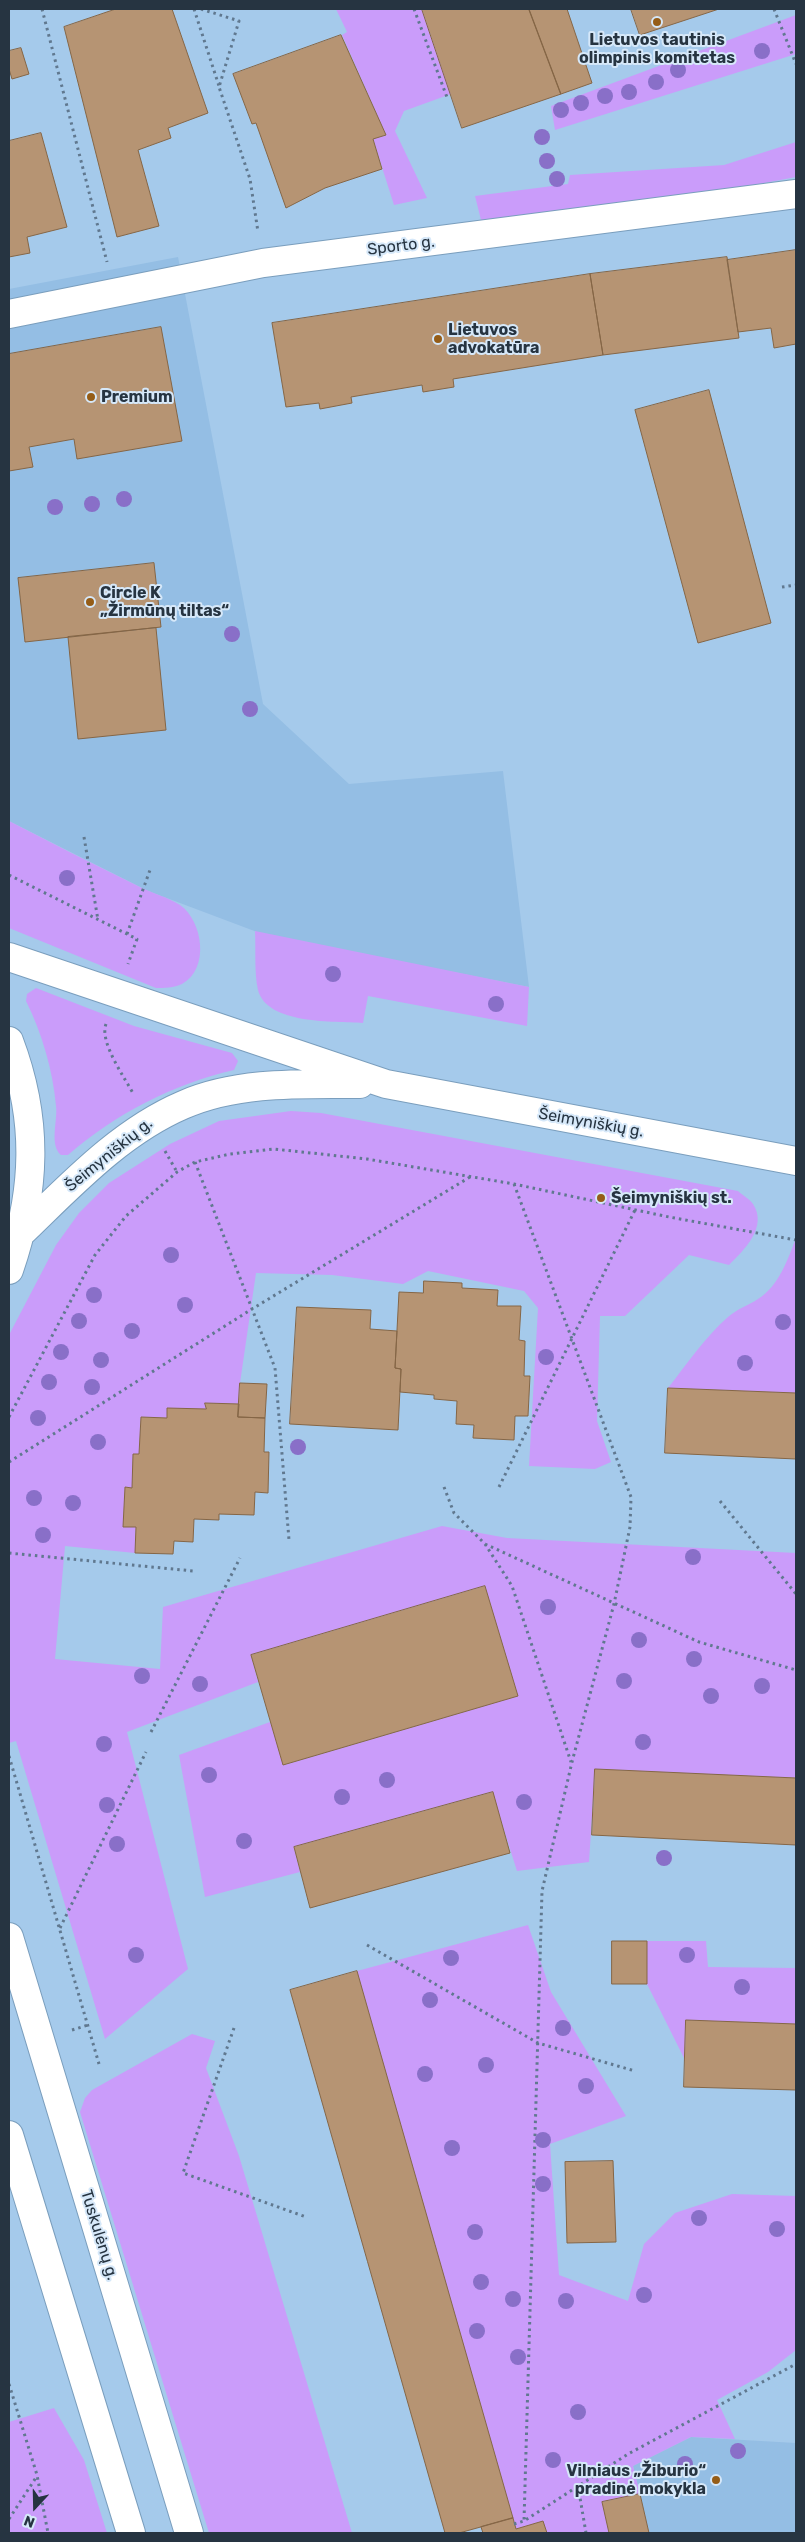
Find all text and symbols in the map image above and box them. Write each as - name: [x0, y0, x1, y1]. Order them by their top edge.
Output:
- marker: Lietuvos tautinis olimpinis komitetas: [651, 16, 663, 28]
- place label: Lietuvos tautinis olimpinis komitetas: [579, 30, 735, 68]
- street label: Sporto g.: [366, 232, 436, 260]
- place label: Lietuvos advokatūra: [448, 320, 539, 358]
- marker: Lietuvos advokatūra: [432, 333, 444, 345]
- place label: Premium: [101, 387, 173, 407]
- marker: Premium: [85, 391, 97, 403]
- place label: Circle K „Žirmūnų tiltas“: [100, 583, 229, 621]
- marker: Circle K „Žirmūnų tiltas“: [84, 596, 96, 608]
- street label: Šeimyniškių g.: [537, 1104, 645, 1142]
- street label: Šeimyniškių g.: [62, 1114, 156, 1196]
- place label: Šeimyniškių st.: [611, 1188, 732, 1208]
- marker: Šeimyniškių st.: [595, 1192, 607, 1204]
- street label: Tuskulėnų g.: [76, 2188, 122, 2282]
- place label: Vilniaus „Žiburio“ pradinė mokykla: [567, 2461, 706, 2499]
- marker: Vilniaus „Žiburio“ pradinė mokykla: [710, 2474, 722, 2486]
- north arrow: [10, 2482, 60, 2532]
- text: N: [22, 2512, 37, 2531]

